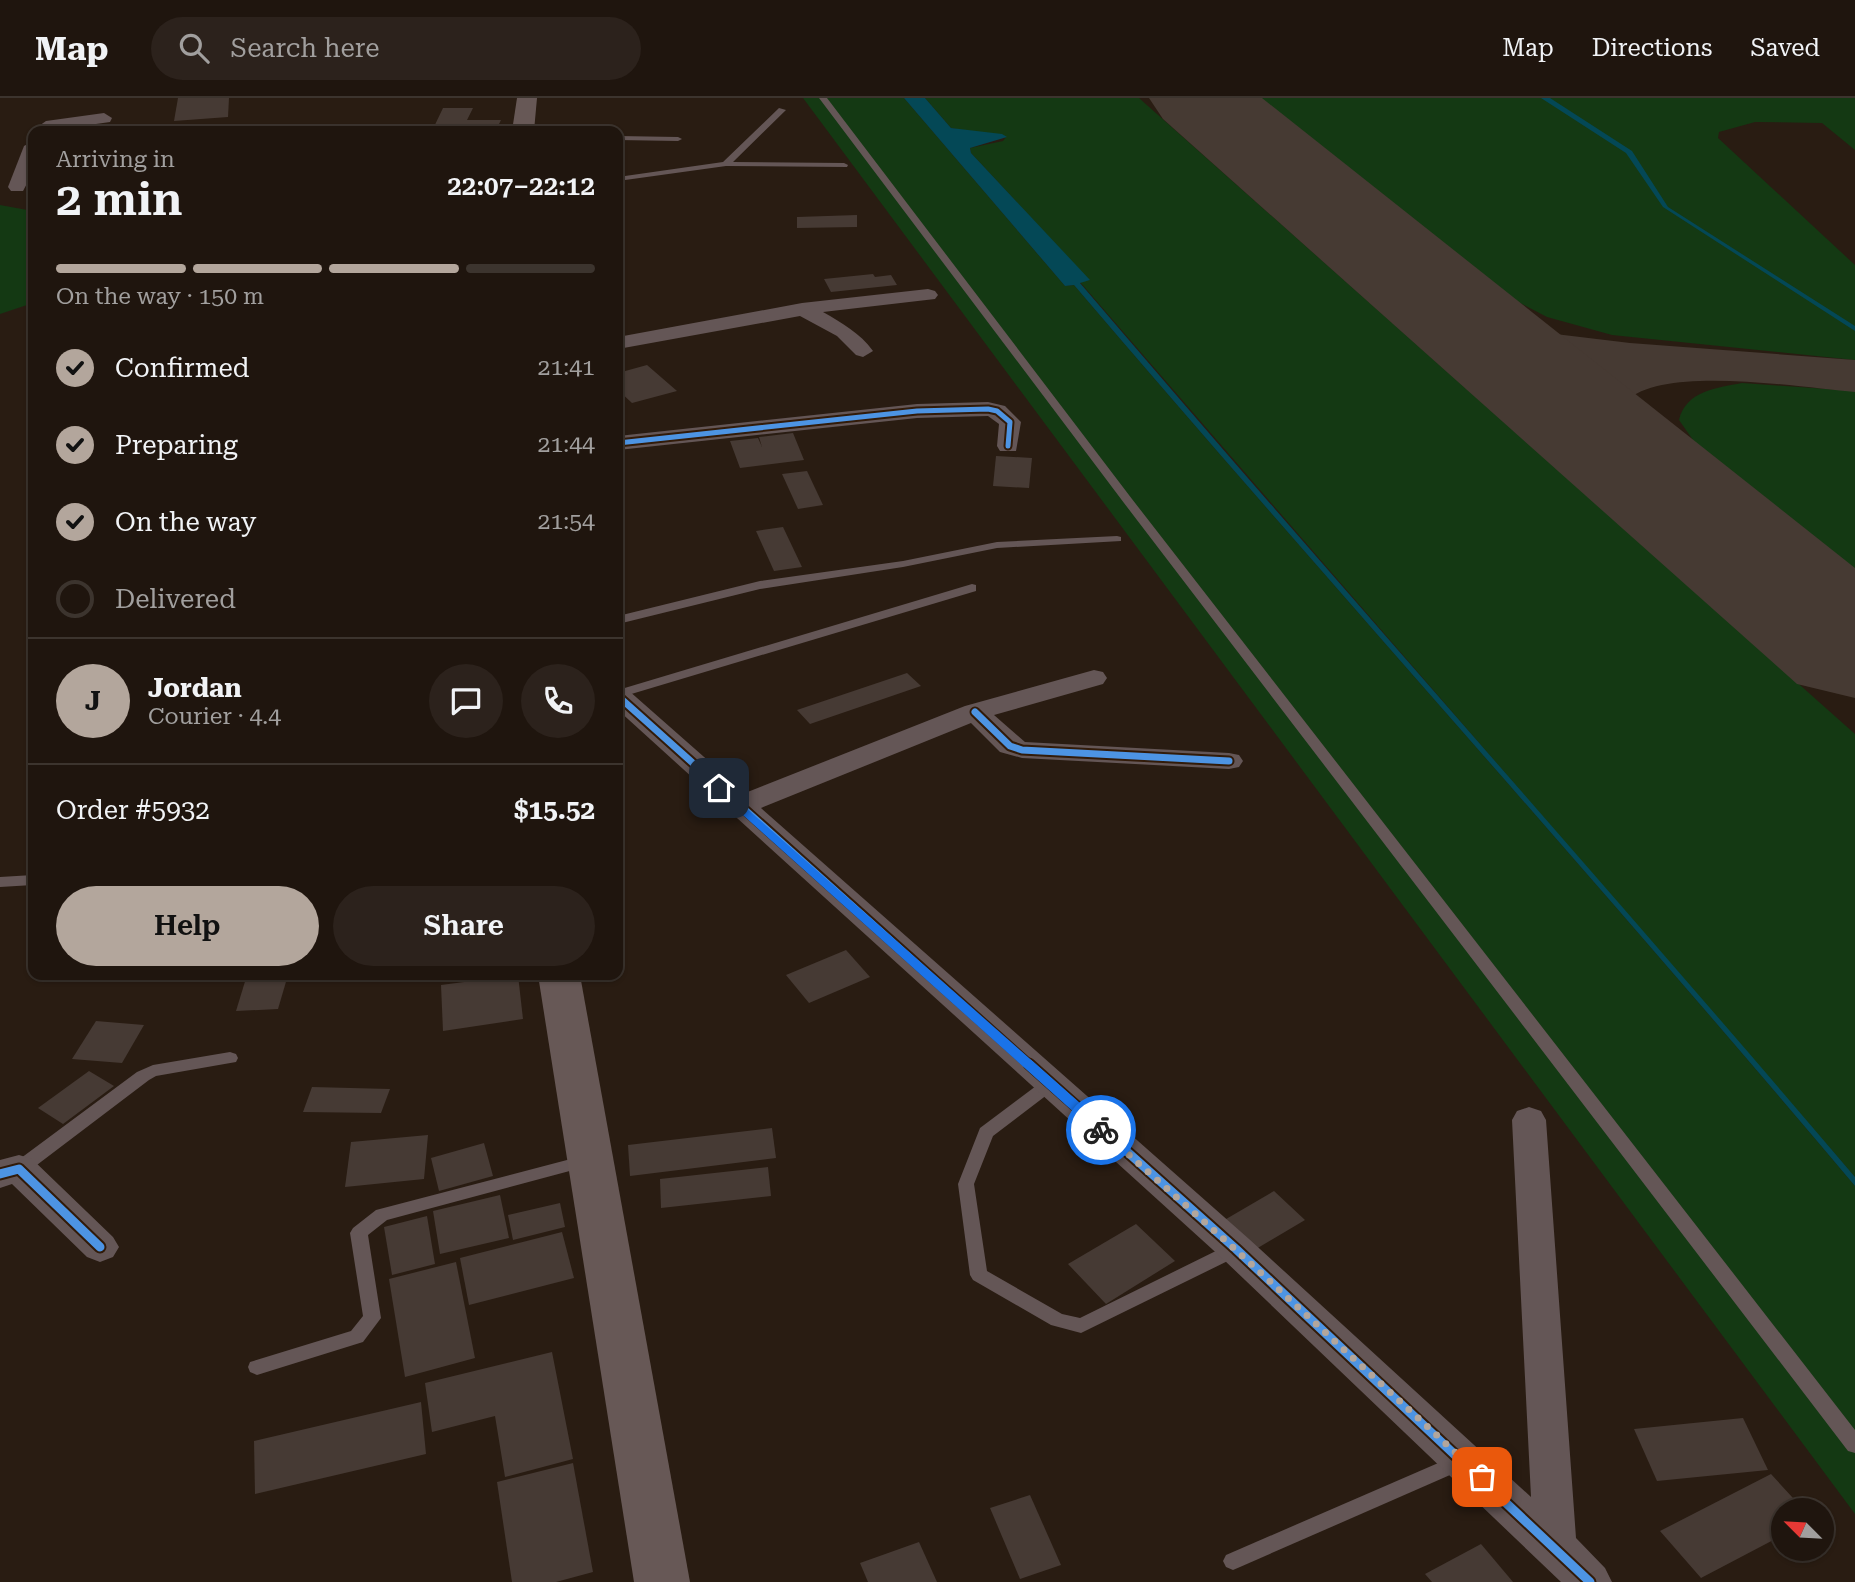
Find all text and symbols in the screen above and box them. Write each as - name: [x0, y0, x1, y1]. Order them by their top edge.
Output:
- search box: [151, 17, 641, 80]
- text: Map: [35, 29, 109, 68]
- icon: search: [175, 29, 213, 67]
- text: Search here: [231, 33, 380, 63]
- text: Map: [1502, 34, 1554, 62]
- text: Directions: [1592, 34, 1712, 62]
- text: Saved: [1750, 34, 1820, 62]
- text: Arriving in: [56, 146, 175, 173]
- text: 22:07–22:12: [447, 171, 595, 201]
- text: 2 min: [56, 172, 183, 226]
- text: On the way · 150 m: [56, 283, 264, 310]
- icon: check: [56, 349, 94, 387]
- text: Confirmed: [115, 353, 250, 383]
- text: 21:41: [538, 354, 595, 381]
- icon: check: [56, 426, 94, 464]
- text: Preparing: [115, 430, 238, 460]
- text: 21:44: [538, 431, 595, 458]
- icon: check: [56, 503, 94, 541]
- text: On the way: [115, 507, 256, 537]
- text: 21:54: [538, 508, 595, 535]
- text: Delivered: [115, 584, 236, 614]
- button: chat: [429, 664, 503, 738]
- button: phone: [521, 664, 595, 738]
- text: Jordan: [148, 673, 242, 703]
- text: J: [85, 686, 101, 716]
- text: Courier · 4.4: [148, 703, 281, 730]
- pin: [689, 758, 749, 818]
- icon: home: [700, 769, 738, 807]
- text: Order #5932: [56, 795, 210, 825]
- text: $15.52: [514, 795, 595, 825]
- button: Help: [56, 886, 319, 966]
- button: Share: [333, 886, 595, 966]
- courier: [1066, 1095, 1136, 1165]
- icon: bike: [1082, 1111, 1120, 1149]
- pin: [1452, 1447, 1512, 1507]
- icon: bag: [1463, 1458, 1501, 1496]
- north arrow: [1771, 1498, 1834, 1561]
- map controls: [1771, 1498, 1834, 1561]

